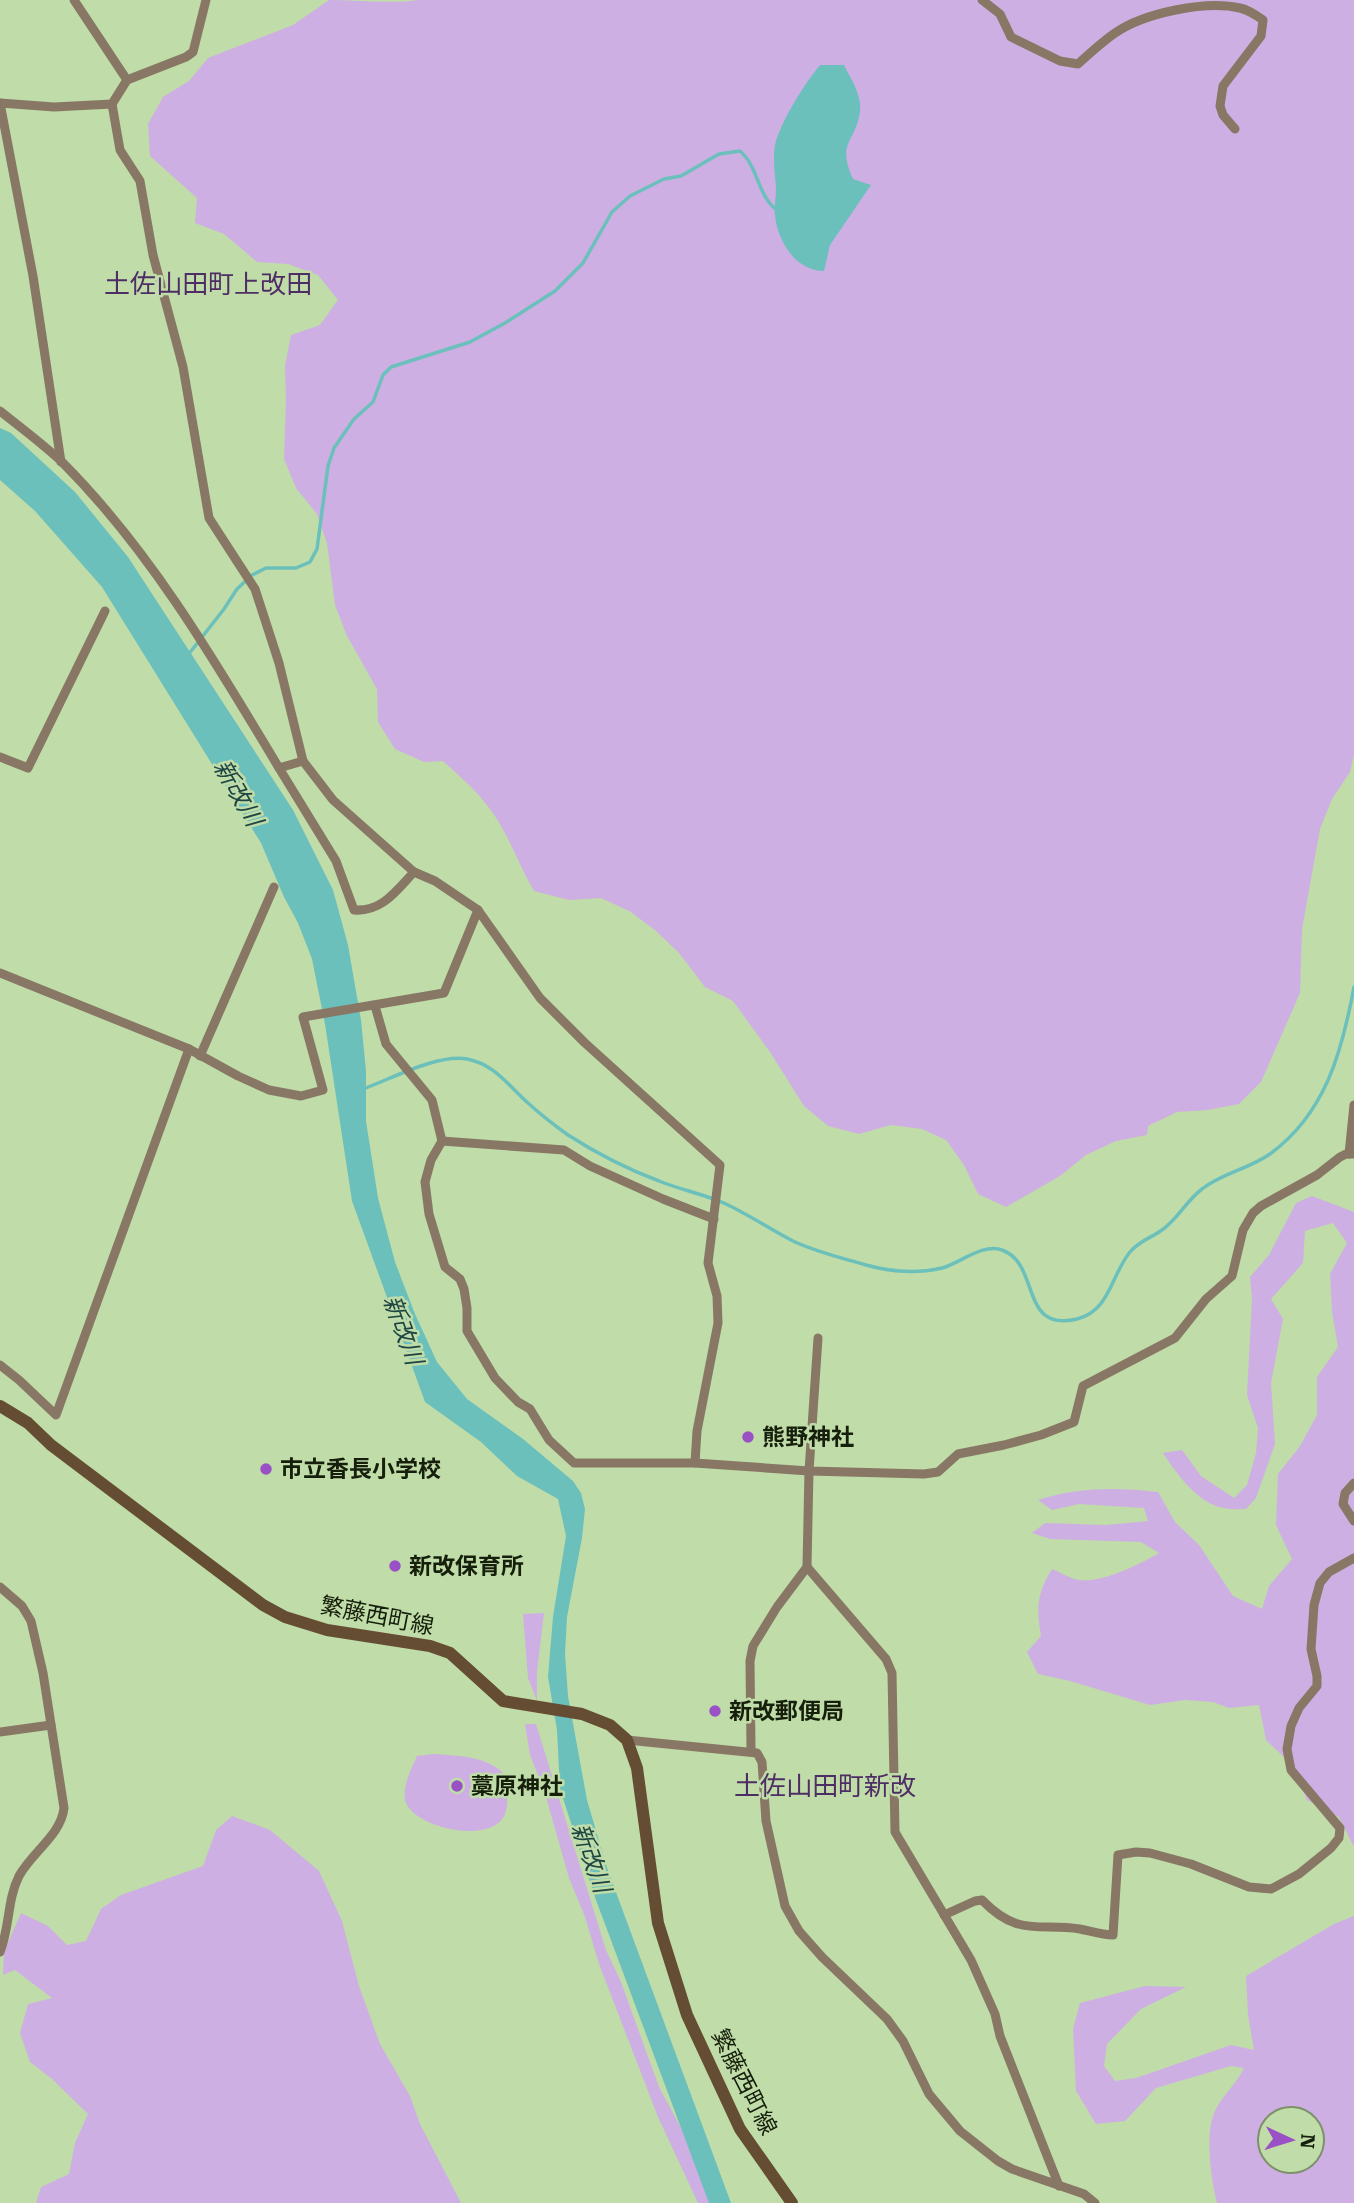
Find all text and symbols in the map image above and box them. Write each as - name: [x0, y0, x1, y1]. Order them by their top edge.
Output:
- district label: 土佐山田町上改田: [104, 269, 312, 299]
- water label: 新改川: [208, 755, 270, 834]
- water label: 新改川: [378, 1291, 429, 1371]
- place label: 熊野神社: [762, 1424, 854, 1451]
- marker: 熊野神社: [740, 1429, 756, 1445]
- place label: 市立香長小学校: [280, 1456, 441, 1483]
- marker: 市立香長小学校: [258, 1461, 274, 1477]
- place label: 新改保育所: [409, 1553, 524, 1580]
- marker: 新改保育所: [387, 1558, 403, 1574]
- street label: 繁藤西町線: [318, 1592, 436, 1640]
- place label: 新改郵便局: [729, 1698, 844, 1725]
- marker: 新改郵便局: [707, 1703, 723, 1719]
- district label: 土佐山田町新改: [734, 1771, 916, 1801]
- place label: 藁原神社: [471, 1773, 563, 1800]
- marker: 藁原神社: [449, 1778, 465, 1794]
- water label: 新改川: [566, 1819, 617, 1899]
- street label: 繁藤西町線: [706, 2025, 782, 2139]
- north arrow: [1256, 2105, 1326, 2175]
- text: N: [1295, 2133, 1319, 2150]

